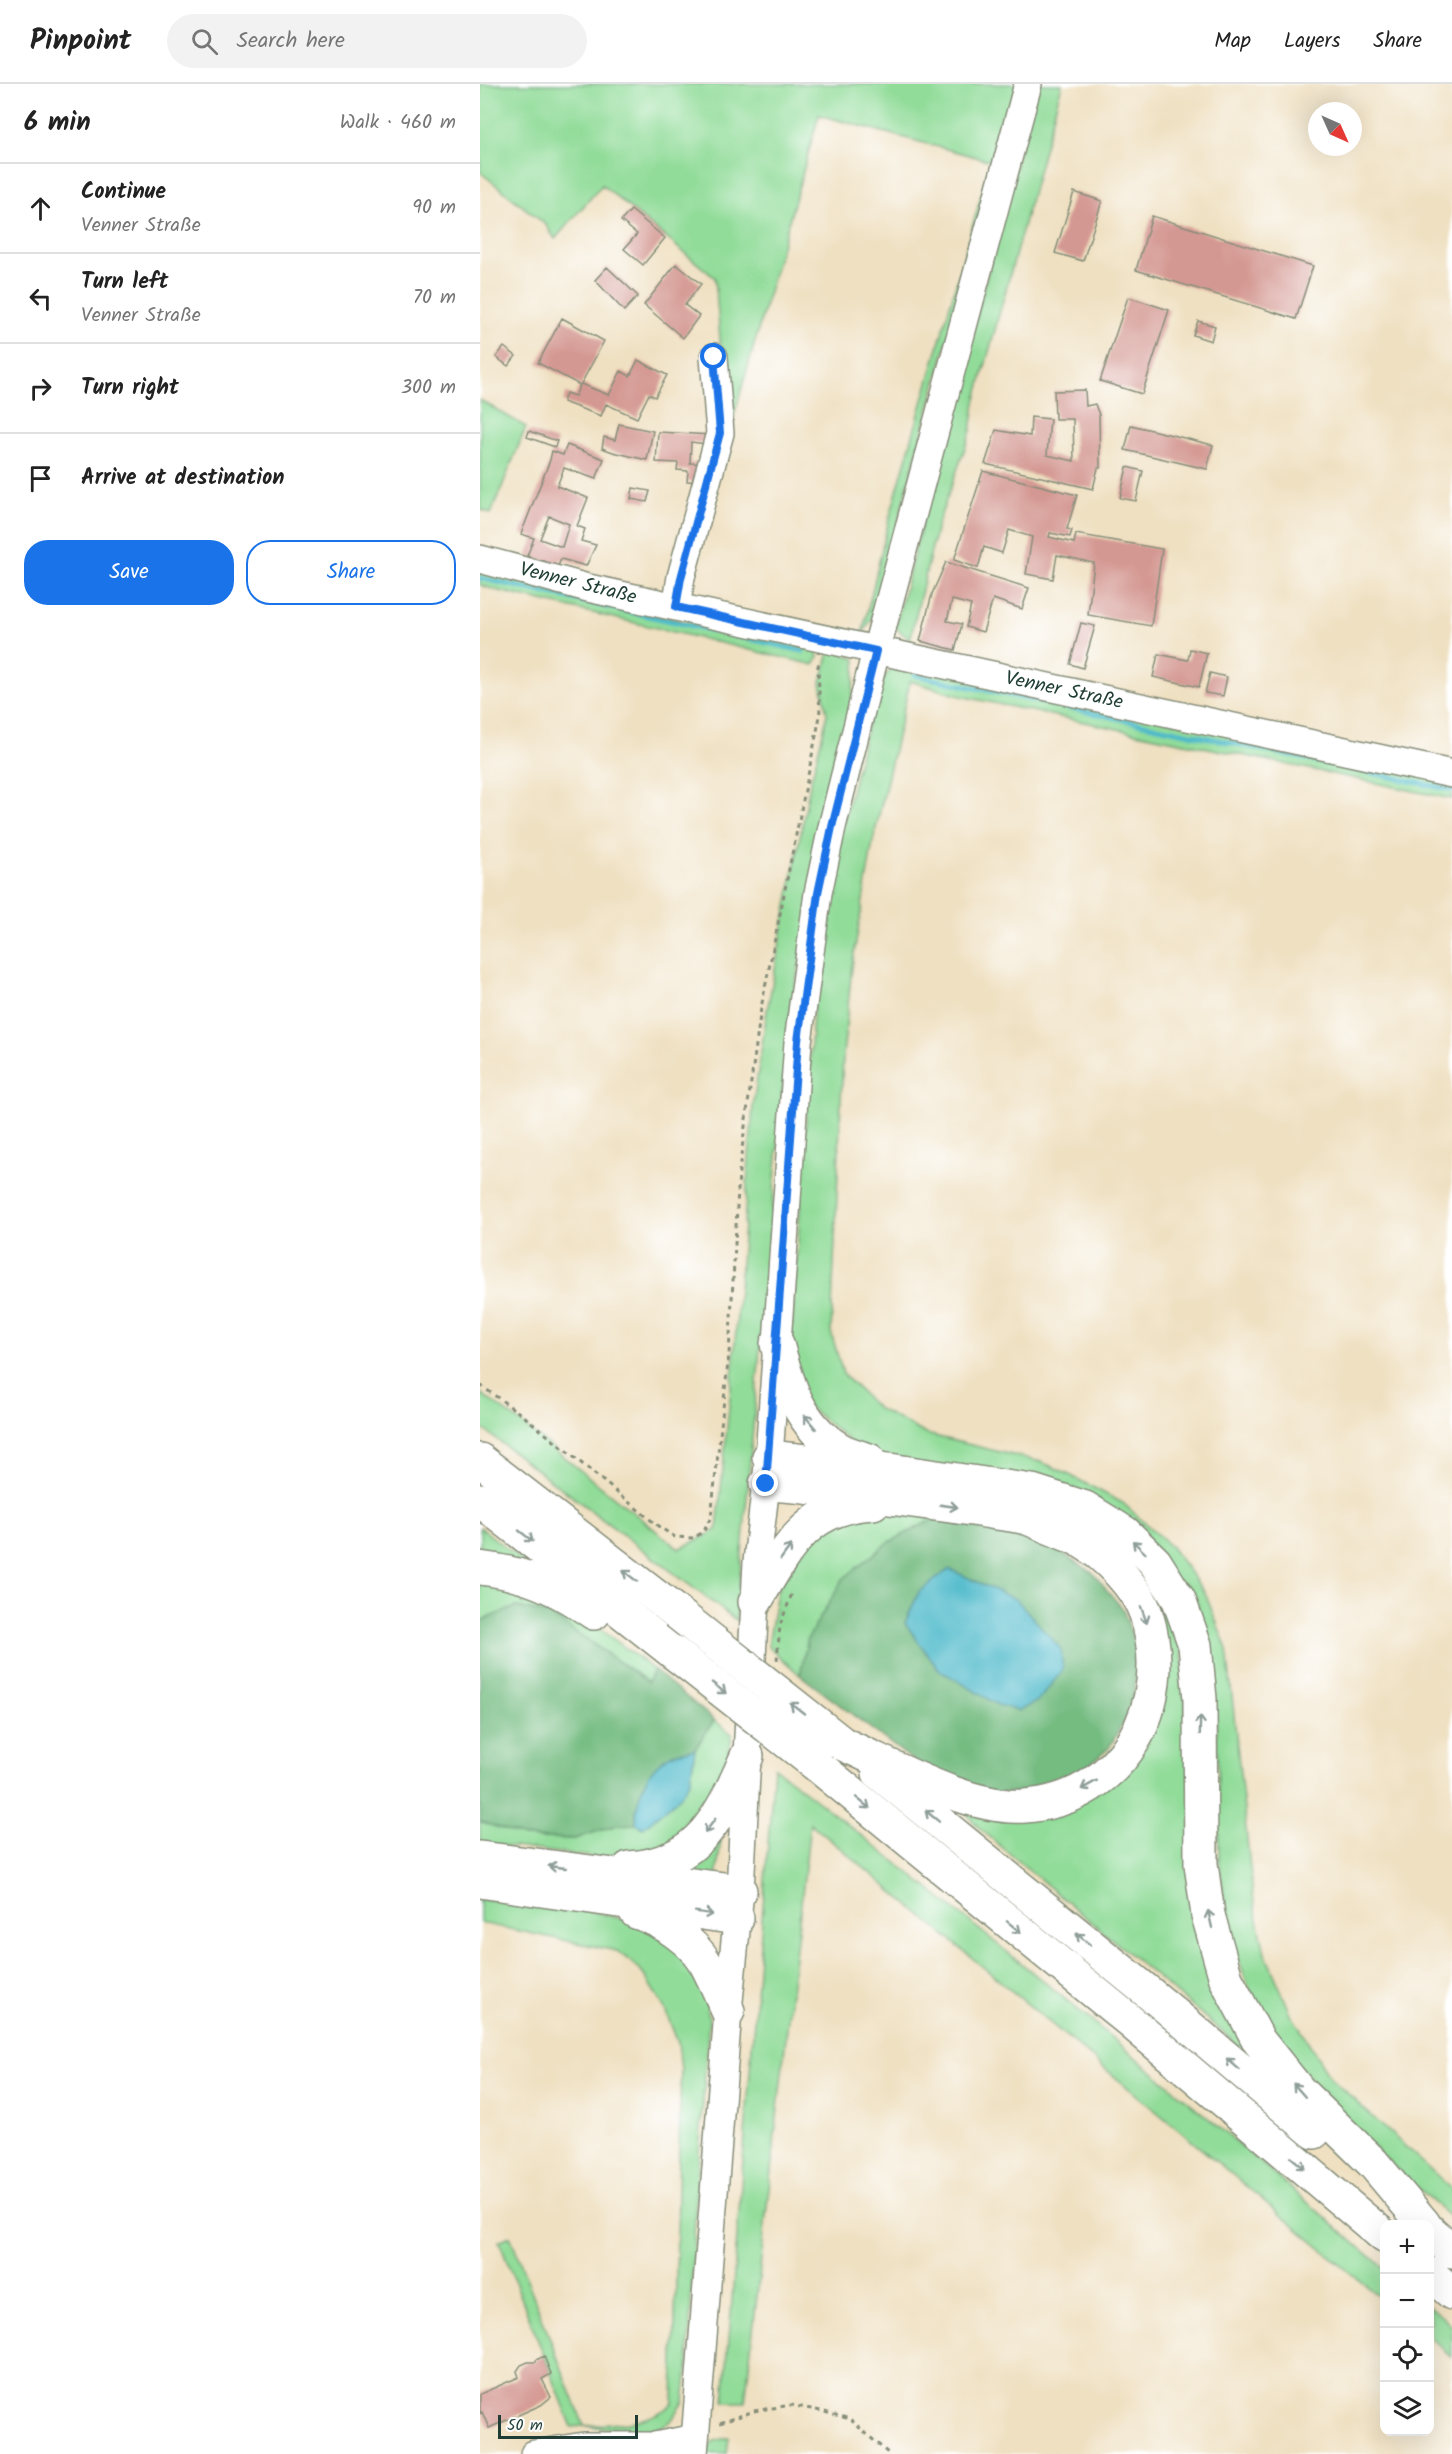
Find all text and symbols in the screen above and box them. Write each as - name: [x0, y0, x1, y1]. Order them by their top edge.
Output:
- search box: [167, 14, 587, 68]
- text: Pinpoint: [30, 19, 131, 64]
- text: Search here: [236, 24, 345, 59]
- icon: search: [188, 25, 221, 58]
- text: Map: [1214, 25, 1251, 58]
- text: Layers: [1284, 25, 1340, 58]
- text: Share: [1373, 25, 1422, 58]
- text: 6 min: [24, 102, 91, 144]
- north arrow: [1308, 102, 1362, 156]
- text: Walk · 460 m: [340, 107, 456, 139]
- text: Continue: [81, 175, 166, 210]
- icon: ahead: [24, 192, 57, 225]
- text: 90 m: [412, 192, 456, 224]
- text: Venner Straße: [81, 210, 201, 242]
- text: Turn left: [81, 265, 168, 300]
- icon: left: [24, 282, 57, 315]
- text: 70 m: [413, 282, 456, 314]
- text: Venner Straße: [81, 300, 201, 332]
- route start: [700, 343, 726, 369]
- text: Turn right: [81, 371, 179, 406]
- icon: right: [24, 372, 57, 405]
- text: 300 m: [401, 372, 456, 404]
- text: Arrive at destination: [81, 461, 284, 496]
- icon: arrive: [24, 462, 57, 495]
- button: Save: [24, 540, 234, 605]
- button: Share: [246, 540, 456, 605]
- street label: Venner Straße: [516, 554, 640, 614]
- street label: Venner Straße: [1002, 663, 1126, 719]
- one-way arrow: [803, 1415, 817, 1430]
- route end: [752, 1470, 778, 1496]
- one-way arrow: [939, 1500, 959, 1511]
- one-way arrow: [518, 1529, 534, 1542]
- one-way arrow: [1132, 1539, 1147, 1554]
- one-way arrow: [780, 1545, 792, 1561]
- one-way arrow: [622, 1569, 638, 1582]
- one-way arrow: [1140, 1605, 1151, 1624]
- one-way arrow: [711, 1681, 727, 1694]
- one-way arrow: [789, 1701, 805, 1714]
- one-way arrow: [1194, 1716, 1206, 1736]
- one-way arrow: [1081, 1779, 1098, 1791]
- one-way arrow: [855, 1796, 871, 1809]
- one-way arrow: [925, 1809, 940, 1823]
- one-way arrow: [704, 1817, 716, 1833]
- one-way arrow: [548, 1861, 567, 1872]
- one-way arrow: [694, 1908, 714, 1919]
- one-way arrow: [1203, 1910, 1215, 1929]
- one-way arrow: [1006, 1920, 1022, 1933]
- one-way arrow: [1076, 1933, 1092, 1946]
- one-way arrow: [1226, 2057, 1241, 2071]
- one-way arrow: [1292, 2083, 1306, 2098]
- one-way arrow: [1290, 2156, 1305, 2170]
- map controls: [1380, 2220, 1434, 2436]
- button: +: [1380, 2220, 1434, 2274]
- button: −: [1380, 2274, 1434, 2328]
- button: locate: [1380, 2328, 1434, 2382]
- button: layers: [1380, 2382, 1434, 2436]
- scale bar: [498, 2412, 638, 2440]
- text: 50 m: [507, 2413, 543, 2438]

